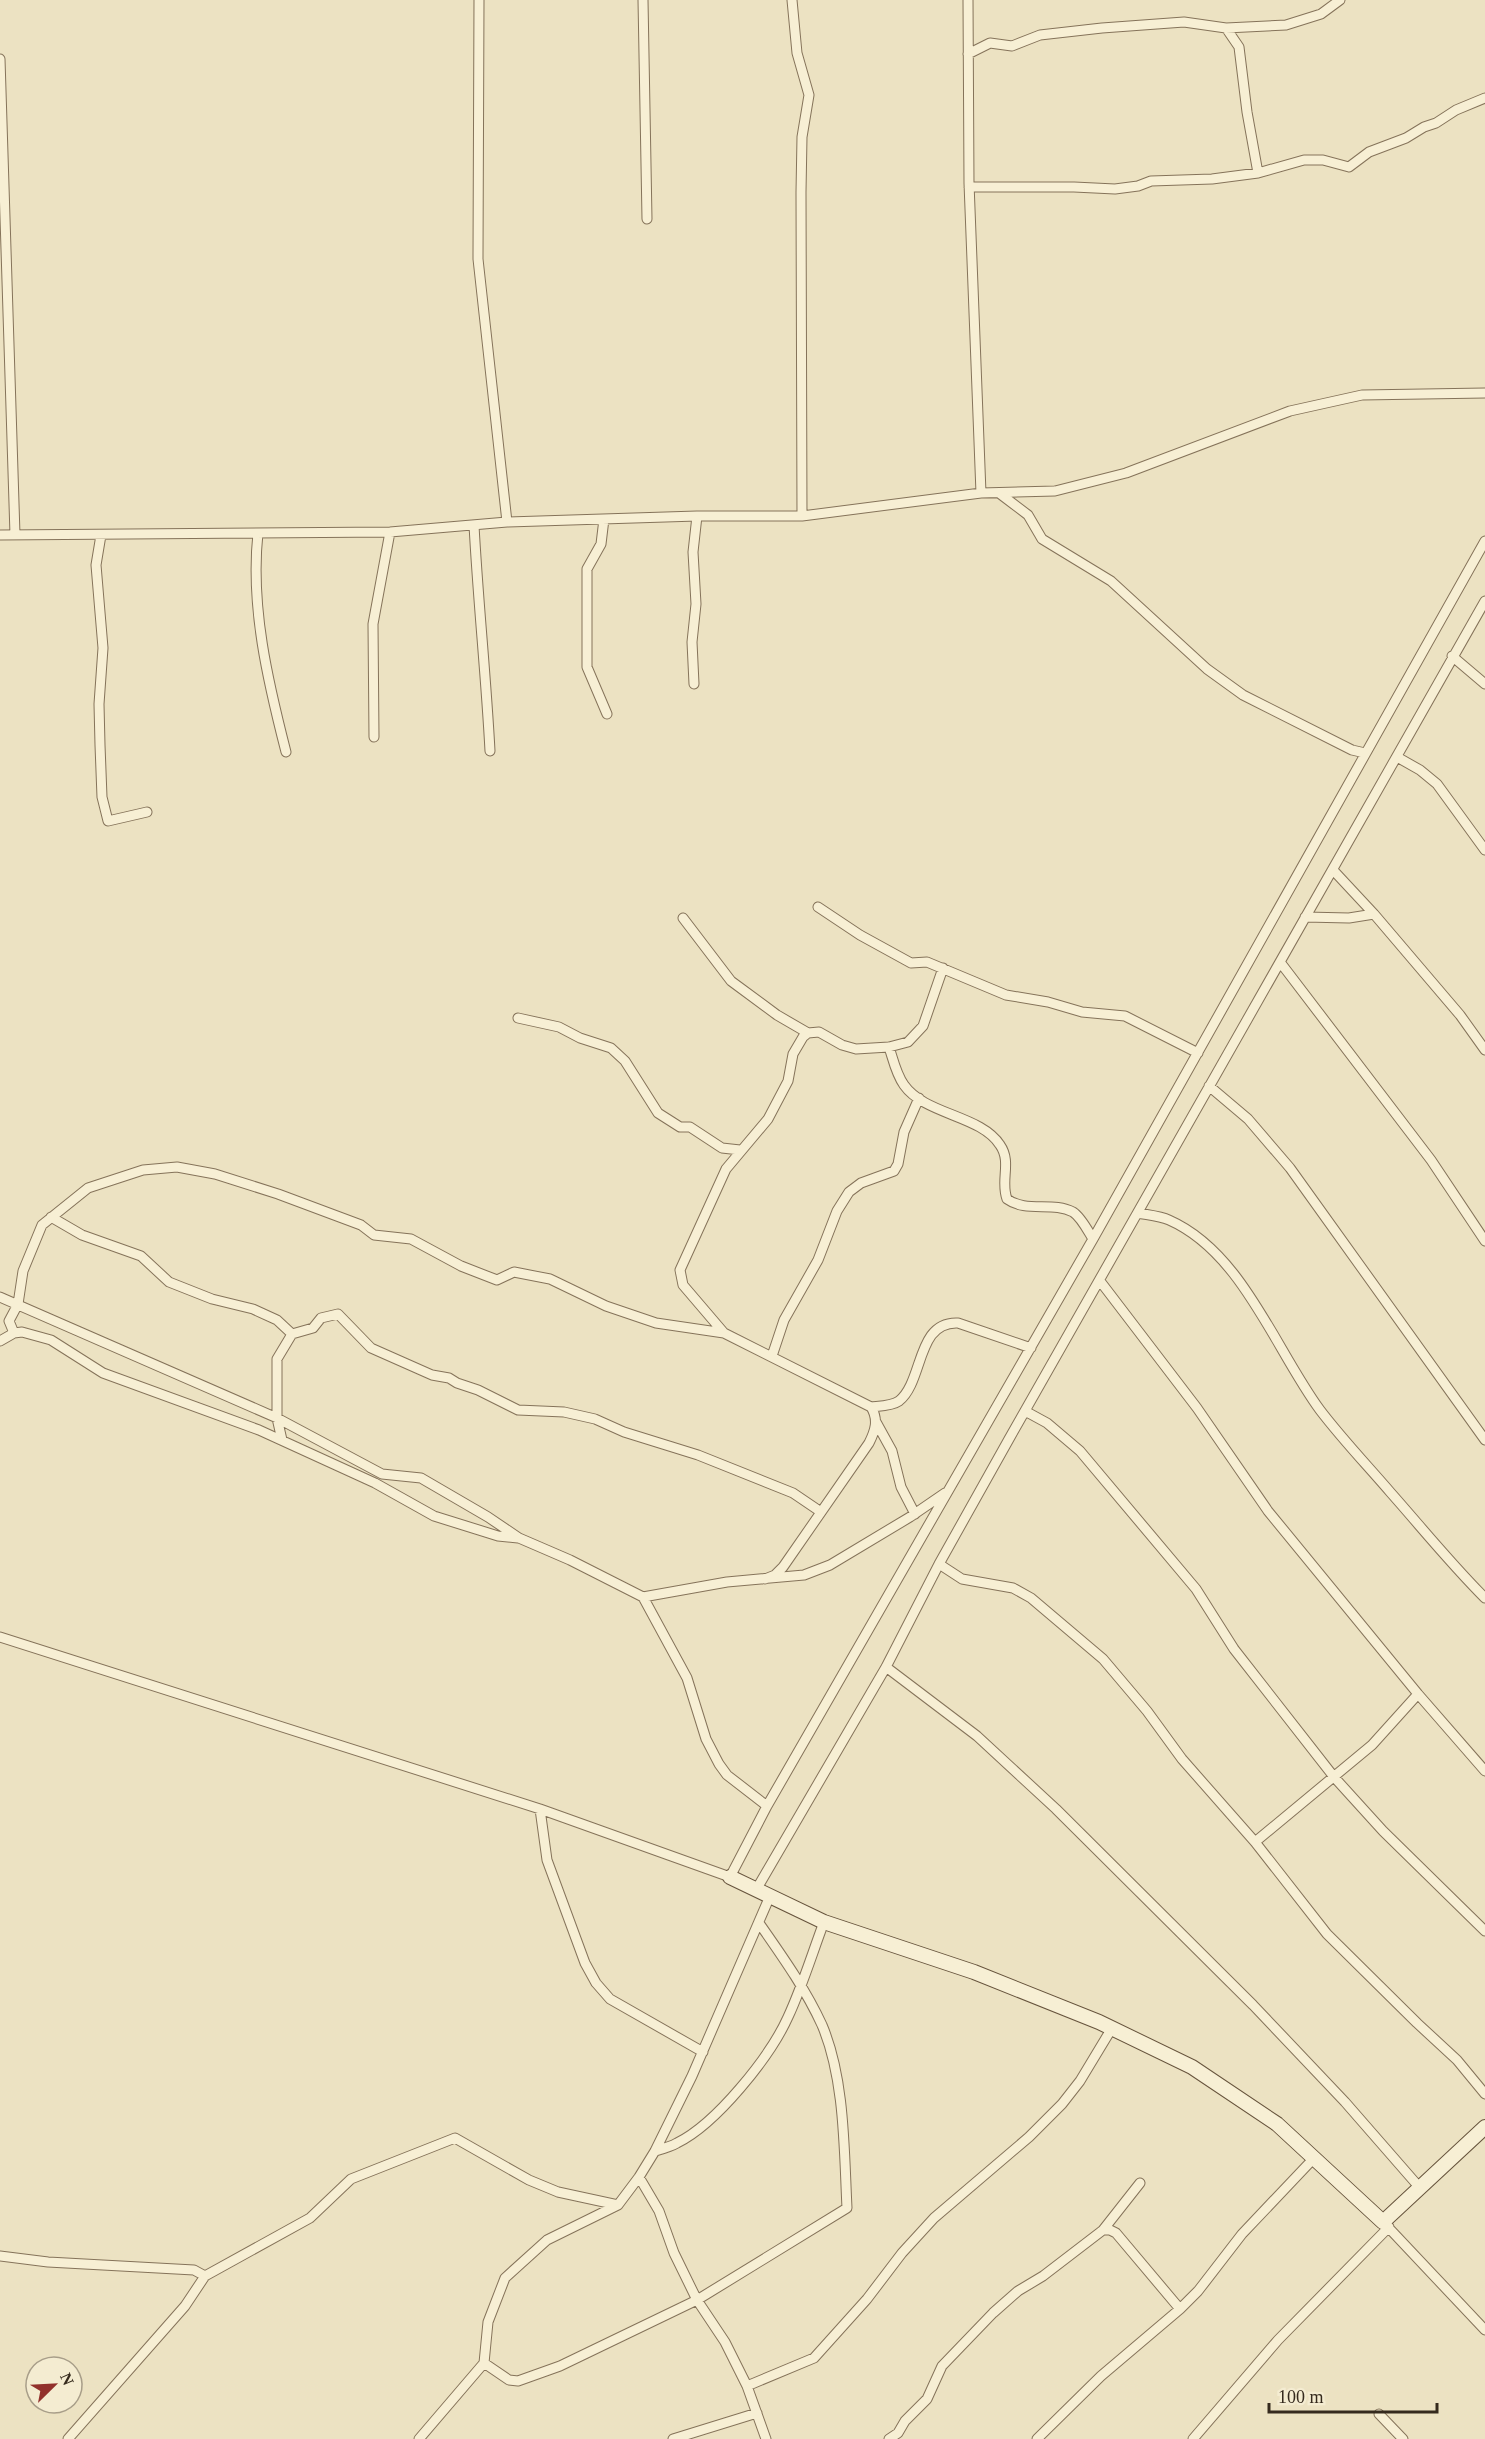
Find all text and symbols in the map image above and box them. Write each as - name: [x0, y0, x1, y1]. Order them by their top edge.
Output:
- north arrow: [24, 2355, 84, 2415]
- text: N: [57, 2370, 78, 2388]
- scale bar: [1269, 2376, 1437, 2414]
- text: 100 m: [1278, 2387, 1324, 2407]

